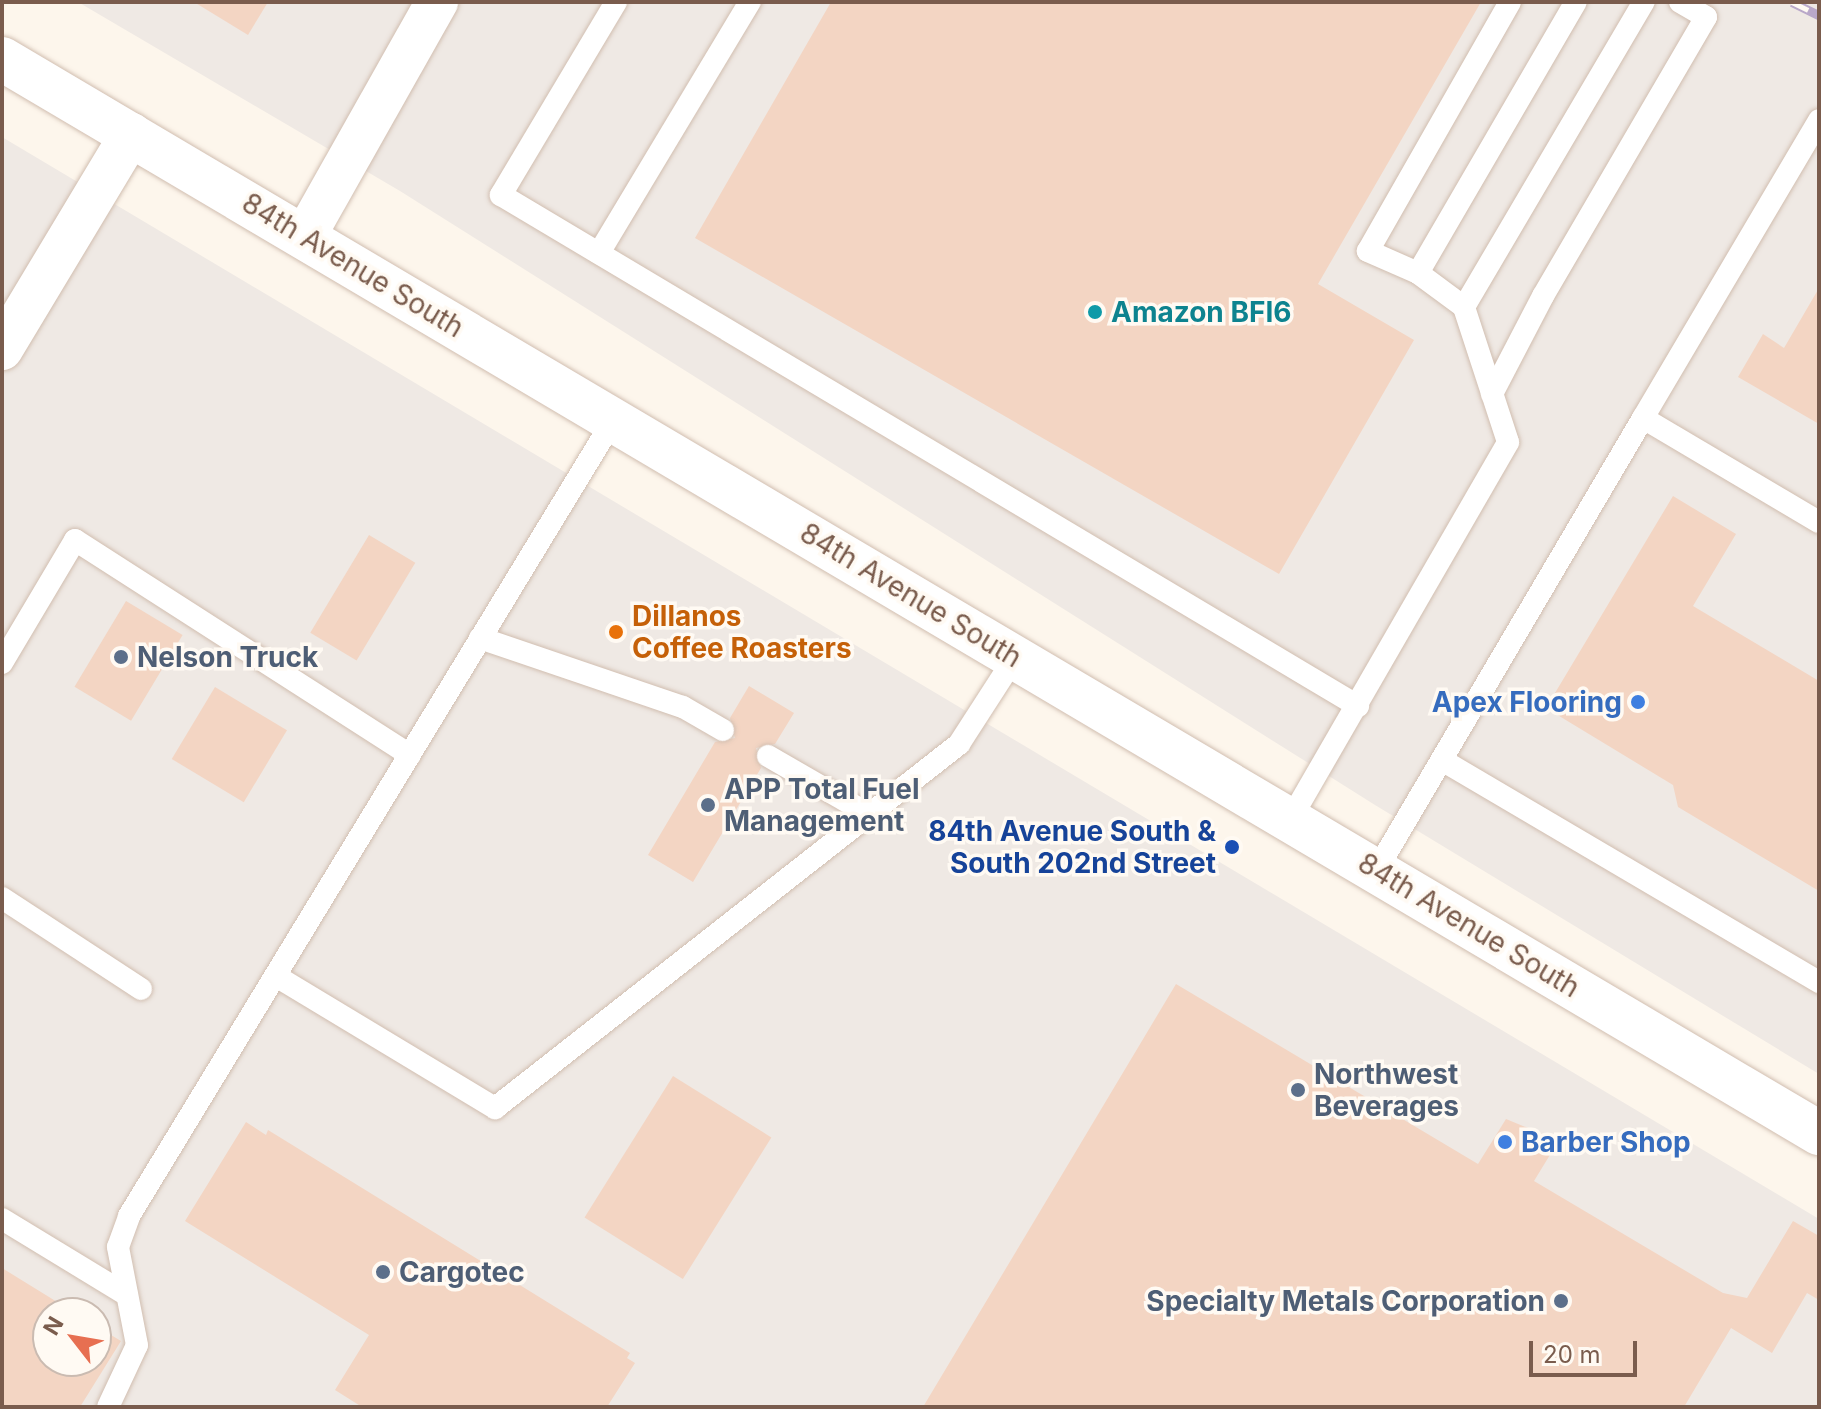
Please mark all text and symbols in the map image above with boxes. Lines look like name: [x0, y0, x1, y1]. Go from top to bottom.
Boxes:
street label: 84th Avenue South: [236, 186, 470, 344]
place label: Amazon BFI6: [1111, 295, 1291, 329]
marker: Amazon BFI6: [1086, 303, 1104, 321]
street label: 84th Avenue South: [794, 516, 1028, 674]
place label: Dillanos Coffee Roasters: [632, 599, 852, 665]
marker: Dillanos Coffee Roasters: [607, 623, 625, 641]
place label: Nelson Truck: [137, 640, 318, 674]
marker: Nelson Truck: [112, 648, 130, 666]
place label: Apex Flooring: [1432, 685, 1622, 719]
marker: Apex Flooring: [1629, 693, 1647, 711]
place label: APP Total Fuel Management: [724, 772, 920, 838]
marker: APP Total Fuel Management: [699, 796, 717, 814]
place label: 84th Avenue South & South 202nd Street: [928, 814, 1216, 880]
marker: 84th Avenue South & South 202nd Street: [1223, 838, 1241, 856]
street label: 84th Avenue South: [1352, 846, 1586, 1004]
place label: Northwest Beverages: [1314, 1057, 1459, 1123]
marker: Northwest Beverages: [1289, 1081, 1307, 1099]
place label: Barber Shop: [1521, 1125, 1691, 1159]
marker: Barber Shop: [1496, 1133, 1514, 1151]
place label: Cargotec: [399, 1255, 525, 1289]
marker: Cargotec: [374, 1263, 392, 1281]
place label: Specialty Metals Corporation: [1146, 1284, 1545, 1318]
marker: Specialty Metals Corporation: [1552, 1292, 1570, 1310]
north arrow: [32, 1297, 112, 1377]
text: N: [38, 1312, 69, 1340]
scale bar: [1533, 1325, 1641, 1375]
text: 20 m: [1543, 1340, 1601, 1369]

